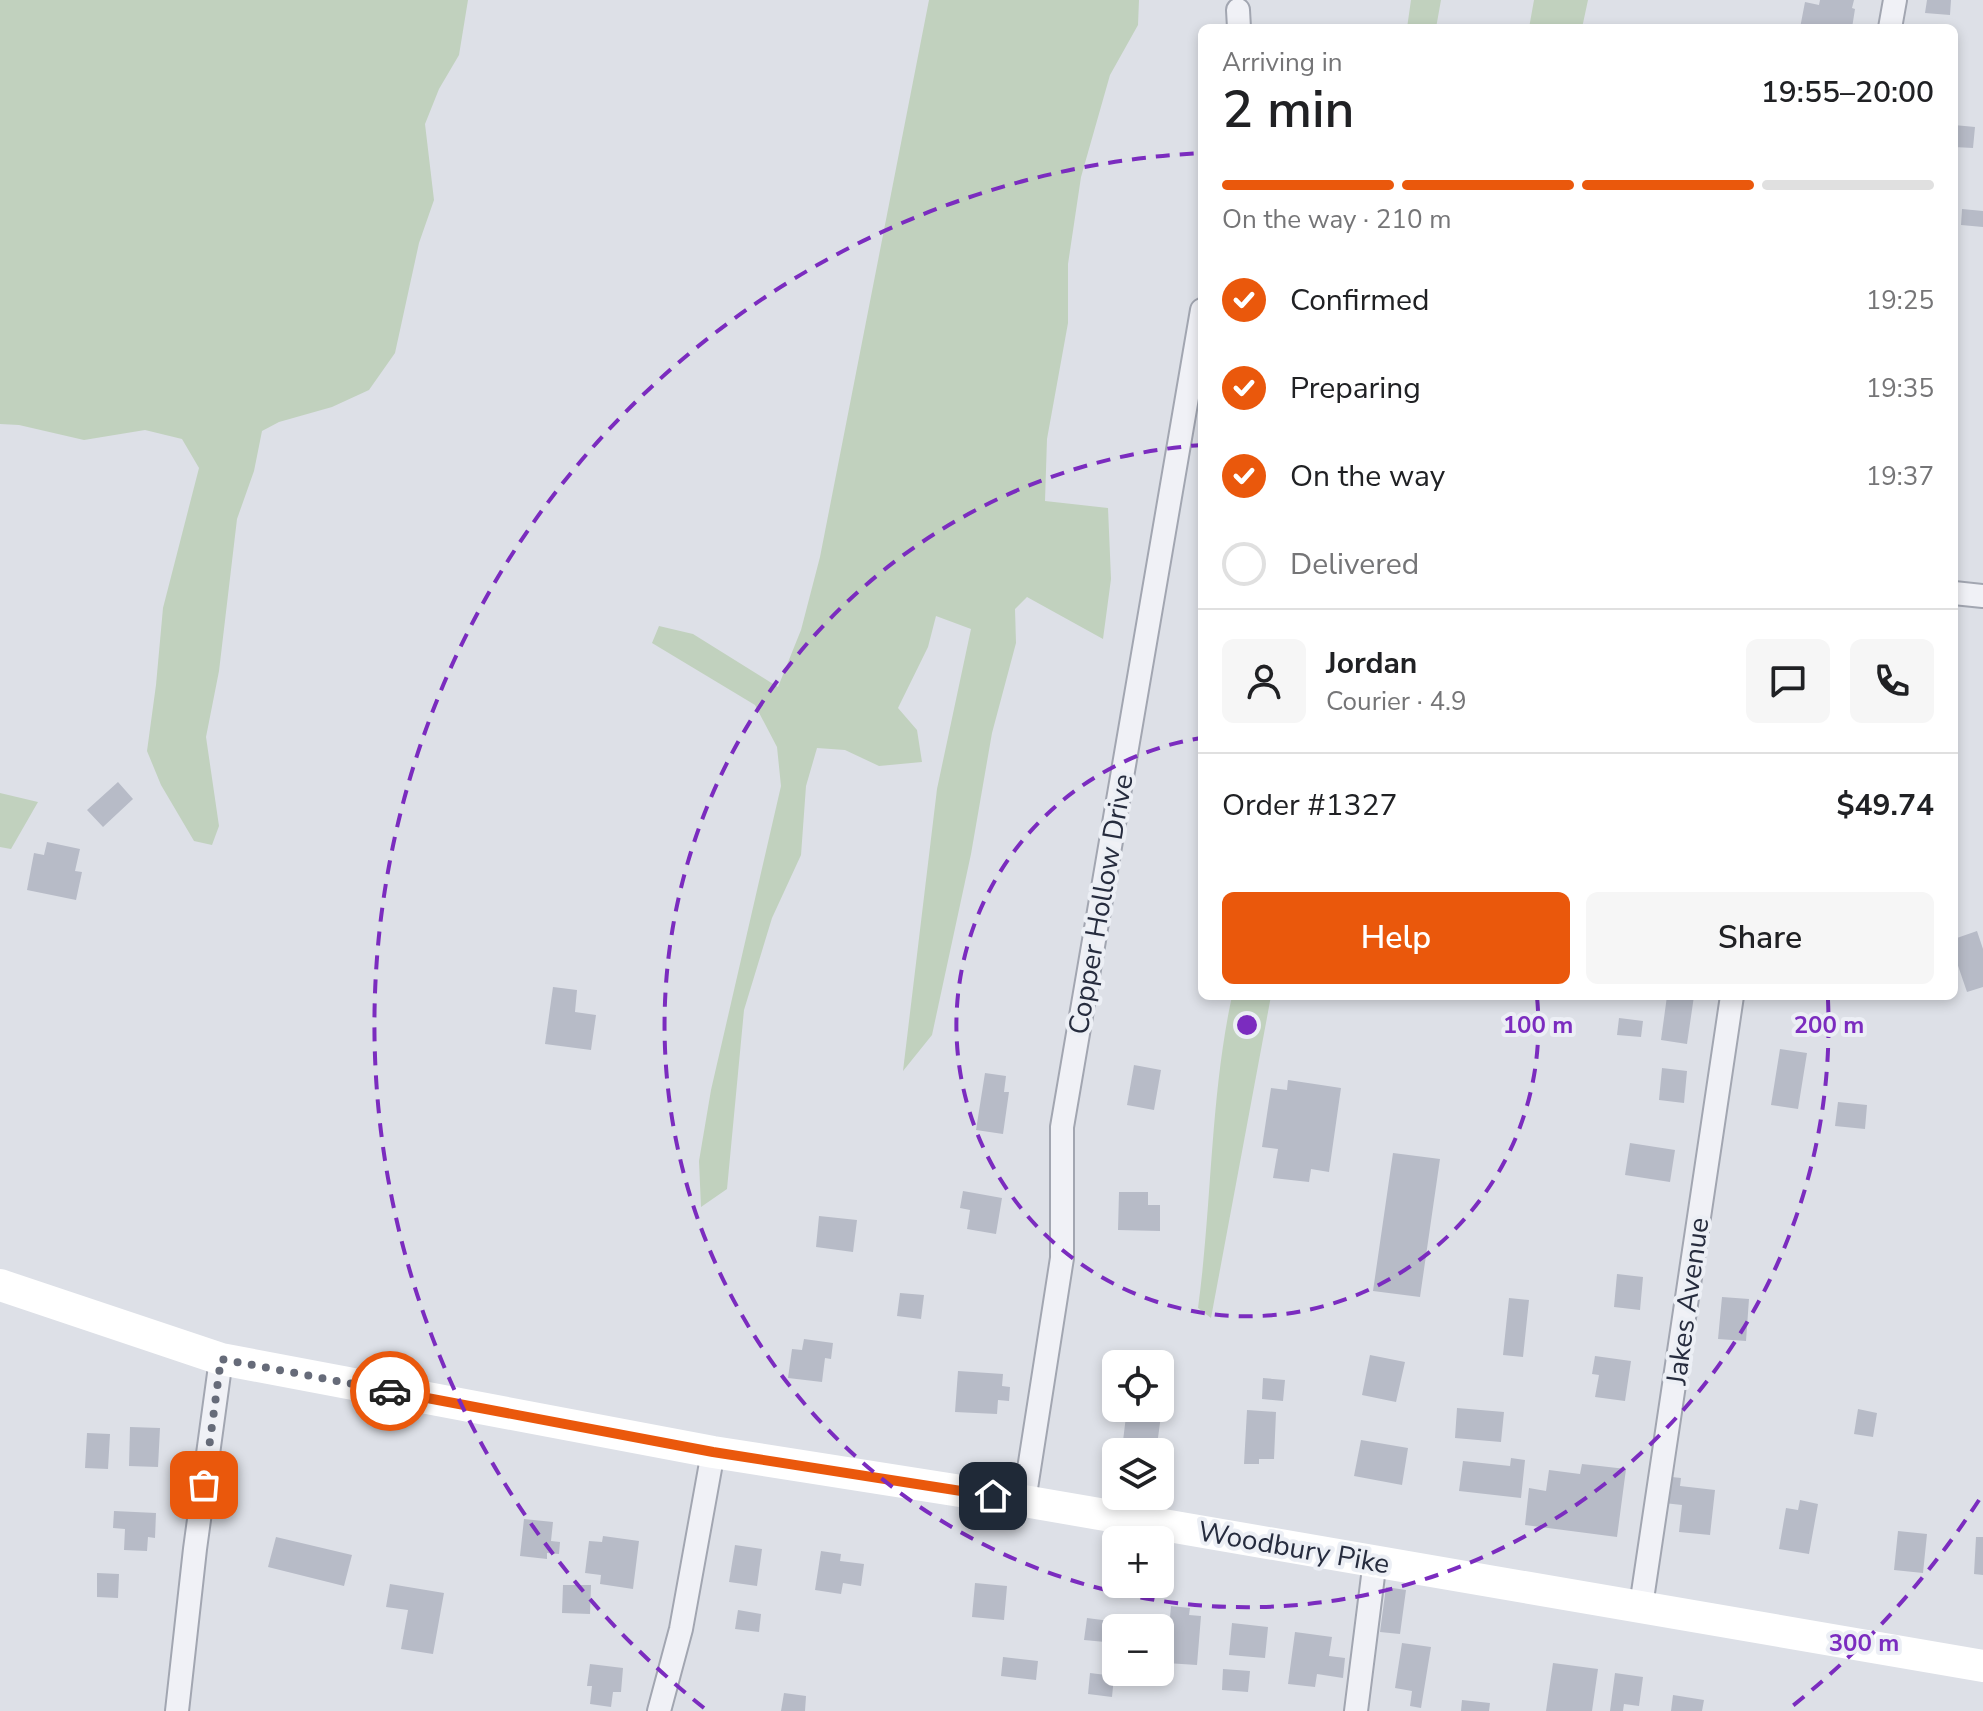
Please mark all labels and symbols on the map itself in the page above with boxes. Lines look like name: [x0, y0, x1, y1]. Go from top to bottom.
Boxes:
street label: Copper Hollow Drive: [1059, 771, 1143, 1037]
text: 100 m: [1503, 1009, 1573, 1041]
text: 200 m: [1794, 1009, 1864, 1041]
centre of rings: [1233, 1011, 1261, 1039]
street label: Jakes Avenue: [1657, 1215, 1719, 1388]
courier: [350, 1351, 430, 1431]
pin: [170, 1451, 238, 1519]
pin: [959, 1462, 1027, 1530]
street label: Woodbury Pike: [1195, 1512, 1393, 1584]
text: 300 m: [1829, 1627, 1899, 1659]

